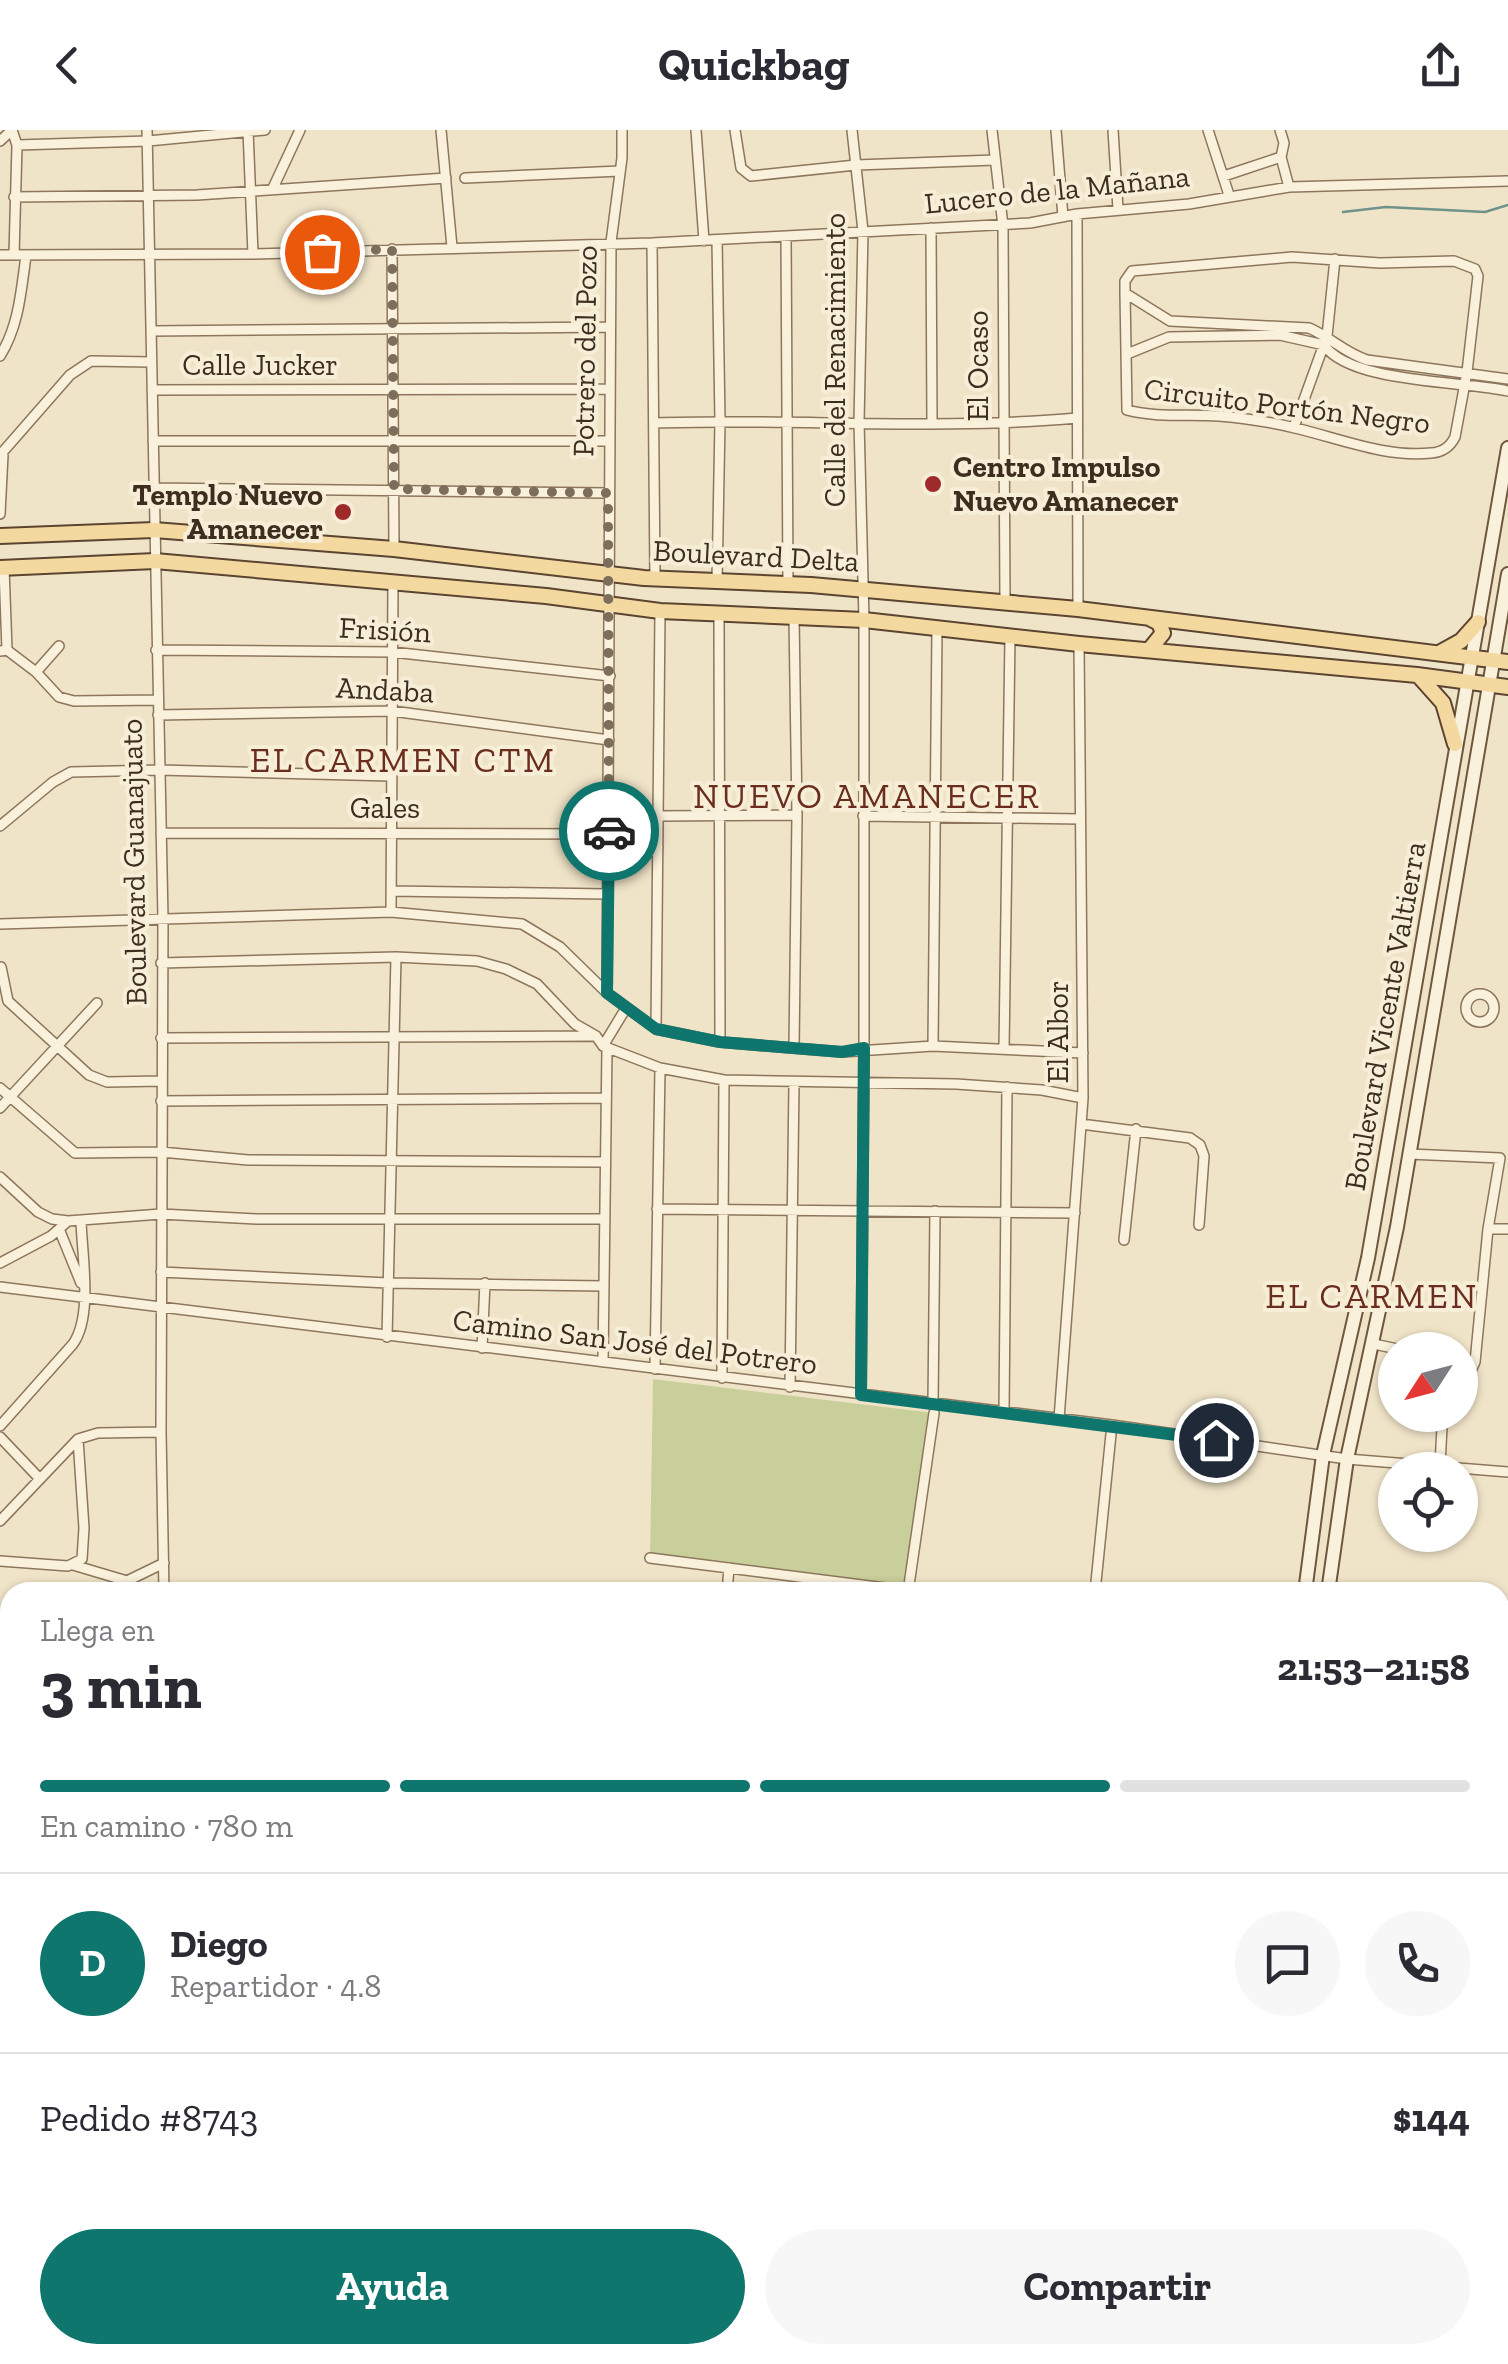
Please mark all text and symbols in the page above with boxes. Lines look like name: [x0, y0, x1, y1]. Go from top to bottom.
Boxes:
icon: back: [40, 38, 95, 93]
text: Quickbag: [658, 38, 850, 92]
icon: share: [1413, 38, 1468, 93]
street label: Lucero de la Mañana: [923, 158, 1191, 222]
pin: [280, 210, 365, 295]
street label: Calle del Renacimiento: [817, 213, 853, 507]
icon: bag: [295, 225, 350, 280]
street label: Potrero del Pozo: [565, 245, 605, 457]
street label: El Ocaso: [960, 310, 996, 422]
street label: Calle Jucker: [182, 347, 338, 383]
street label: Circuito Portón Negro: [1142, 371, 1432, 441]
place label: Centro Impulso Nuevo Amanecer: [953, 449, 1179, 519]
marker: Centro Impulso Nuevo Amanecer: [922, 473, 944, 495]
place label: Templo Nuevo Amanecer: [132, 477, 323, 547]
marker: Templo Nuevo Amanecer: [332, 501, 354, 523]
street label: Boulevard Delta: [652, 533, 860, 579]
street label: Frisión: [338, 610, 432, 650]
street label: Andaba: [335, 669, 435, 711]
street label: Boulevard Guanajuato: [114, 718, 154, 1006]
district label: EL CARMEN CTM: [250, 739, 556, 781]
district label: NUEVO AMANECER: [693, 775, 1041, 817]
courier: [559, 781, 659, 881]
street label: Gales: [350, 790, 420, 826]
icon: car: [582, 804, 637, 859]
street label: Boulevard Vicente Valtierra: [1337, 839, 1433, 1193]
street label: El Albor: [1040, 981, 1076, 1083]
district label: EL CARMEN: [1265, 1275, 1479, 1317]
street label: Camino San José del Potrero: [451, 1302, 819, 1382]
north arrow: [1378, 1332, 1478, 1432]
map controls: [1378, 1332, 1478, 1552]
pin: [1174, 1398, 1259, 1483]
icon: home: [1189, 1413, 1244, 1468]
button: locate: [1378, 1452, 1478, 1552]
text: Llega en: [40, 1611, 155, 1649]
text: 21:53–21:58: [1277, 1644, 1470, 1690]
text: 3 min: [40, 1647, 202, 1725]
text: En camino · 780 m: [40, 1807, 293, 1845]
button: chat: [1235, 1911, 1340, 2016]
button: phone: [1365, 1911, 1470, 2016]
text: Diego: [170, 1921, 268, 1967]
text: D: [79, 1940, 106, 1986]
text: Repartidor · 4.8: [170, 1967, 381, 2005]
text: Pedido #8743: [40, 2095, 258, 2141]
text: $144: [1393, 2095, 1470, 2141]
button: Ayuda: [40, 2229, 745, 2344]
button: Compartir: [765, 2229, 1470, 2344]

